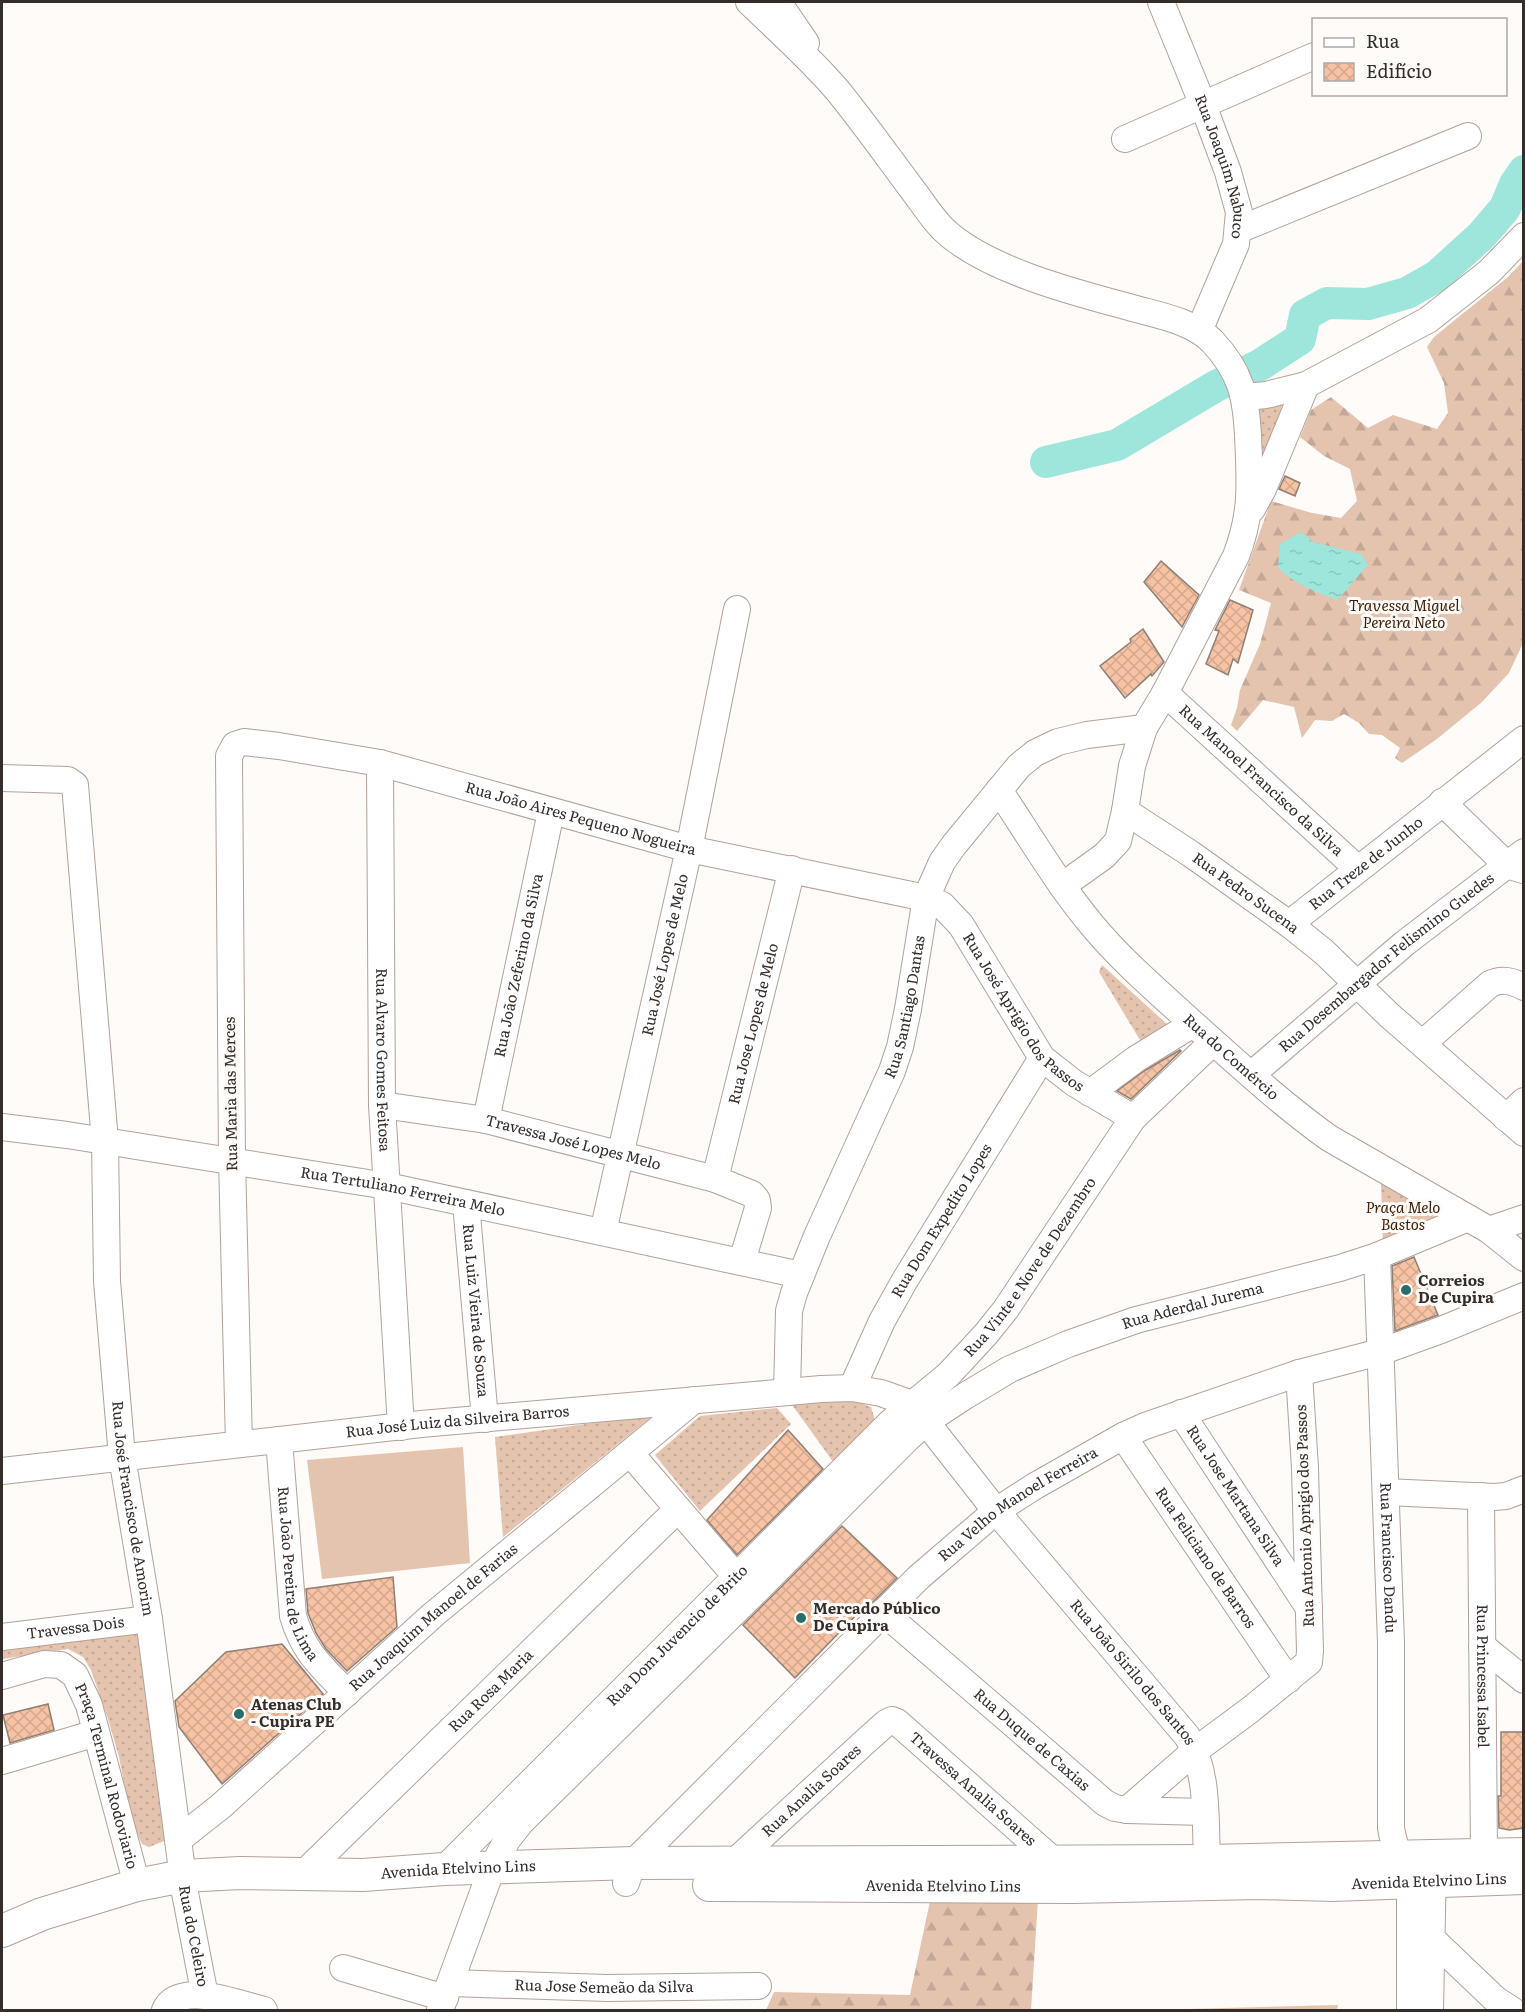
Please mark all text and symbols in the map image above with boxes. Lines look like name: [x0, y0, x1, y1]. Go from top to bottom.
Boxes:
legend: [1312, 18, 1507, 96]
text: Rua: [1366, 27, 1400, 54]
text: Edifício: [1366, 57, 1432, 84]
street label: Rua Joaquim Nabuco: [1190, 90, 1252, 240]
park label: Travessa Miguel Pereira Neto: [1349, 593, 1460, 633]
street label: Rua Manoel Francisco da Silva: [1175, 698, 1350, 861]
street label: Rua João Aires Pequeno Nogueira: [463, 774, 699, 860]
street label: Rua Treze de Junho: [1303, 810, 1427, 915]
street label: Rua Pedro Sucena: [1188, 846, 1306, 939]
street label: Rua Desembargador Felismino Guedes: [1273, 866, 1498, 1057]
street label: Rua João Zeferino da Silva: [487, 870, 548, 1059]
street label: Rua José Lopes de Melo: [634, 871, 693, 1038]
street label: Rua José Aprigio dos Passos: [958, 927, 1089, 1097]
street label: Rua Santiago Dantas: [877, 933, 930, 1082]
street label: Rua Jose Lopes de Melo: [721, 940, 783, 1106]
street label: Rua Alvaro Gomes Feitosa: [371, 968, 398, 1153]
street label: Rua do Comércio: [1179, 1007, 1285, 1105]
street label: Rua Maria das Merces: [217, 1016, 242, 1172]
street label: Travessa José Lopes Melo: [483, 1107, 664, 1175]
street label: Rua Dom Expedito Lopes: [884, 1138, 997, 1301]
street label: Rua Tertuliano Ferreira Melo: [299, 1159, 508, 1221]
street label: Rua Vinte e Nove de Dezembro: [957, 1172, 1101, 1361]
park label: Praça Melo Bastos: [1366, 1195, 1440, 1235]
street label: Rua Luiz Vieira de Souza: [458, 1223, 496, 1399]
place label: Correios De Cupira: [1418, 1268, 1494, 1308]
street label: Rua Aderdal Jurema: [1118, 1275, 1266, 1334]
marker: Correios De Cupira: [1399, 1283, 1413, 1297]
street label: Rua José Luiz da Silveira Barros: [344, 1398, 570, 1442]
street label: Rua José Francisco de Amorim: [107, 1400, 161, 1618]
street label: Rua Antonio Aprigio dos Passos: [1288, 1404, 1319, 1628]
street label: Rua Jose Martana Silva: [1182, 1420, 1292, 1571]
street label: Rua Velho Manoel Ferreira: [932, 1439, 1102, 1566]
street label: Rua Feliciano de Barros: [1150, 1482, 1263, 1632]
street label: Rua Francisco Dandu: [1375, 1482, 1404, 1634]
street label: Rua João Pereira de Lima: [273, 1485, 326, 1666]
street label: Rua Joaquim Manoel de Farias: [343, 1537, 522, 1696]
street label: Rua Dom Juvencio de Brito: [600, 1558, 752, 1711]
street label: Rua João Sirilo dos Santos: [1065, 1593, 1203, 1749]
place label: Mercado Público De Cupira: [813, 1596, 941, 1636]
street label: Rua Princessa Isabel: [1472, 1604, 1496, 1748]
street label: Travessa Dois: [25, 1609, 126, 1644]
marker: Mercado Público De Cupira: [794, 1611, 808, 1625]
street label: Rua Rosa Maria: [442, 1642, 538, 1737]
street label: Praça Terminal Rodoviario: [70, 1678, 145, 1871]
street label: Rua Duque de Caxias: [969, 1682, 1096, 1796]
place label: Atenas Club - Cupira PE: [251, 1692, 342, 1732]
marker: Atenas Club - Cupira PE: [232, 1707, 246, 1721]
street label: Travessa Analia Soares: [905, 1725, 1042, 1851]
street label: Rua Analia Soares: [756, 1738, 866, 1842]
street label: Avenida Etelvino Lins: [380, 1853, 536, 1884]
street label: Avenida Etelvino Lins: [1351, 1866, 1507, 1894]
street label: Avenida Etelvino Lins: [865, 1873, 1021, 1897]
street label: Rua do Celeiro: [174, 1884, 216, 1989]
street label: Rua Jose Semeão da Silva: [514, 1972, 694, 1998]

